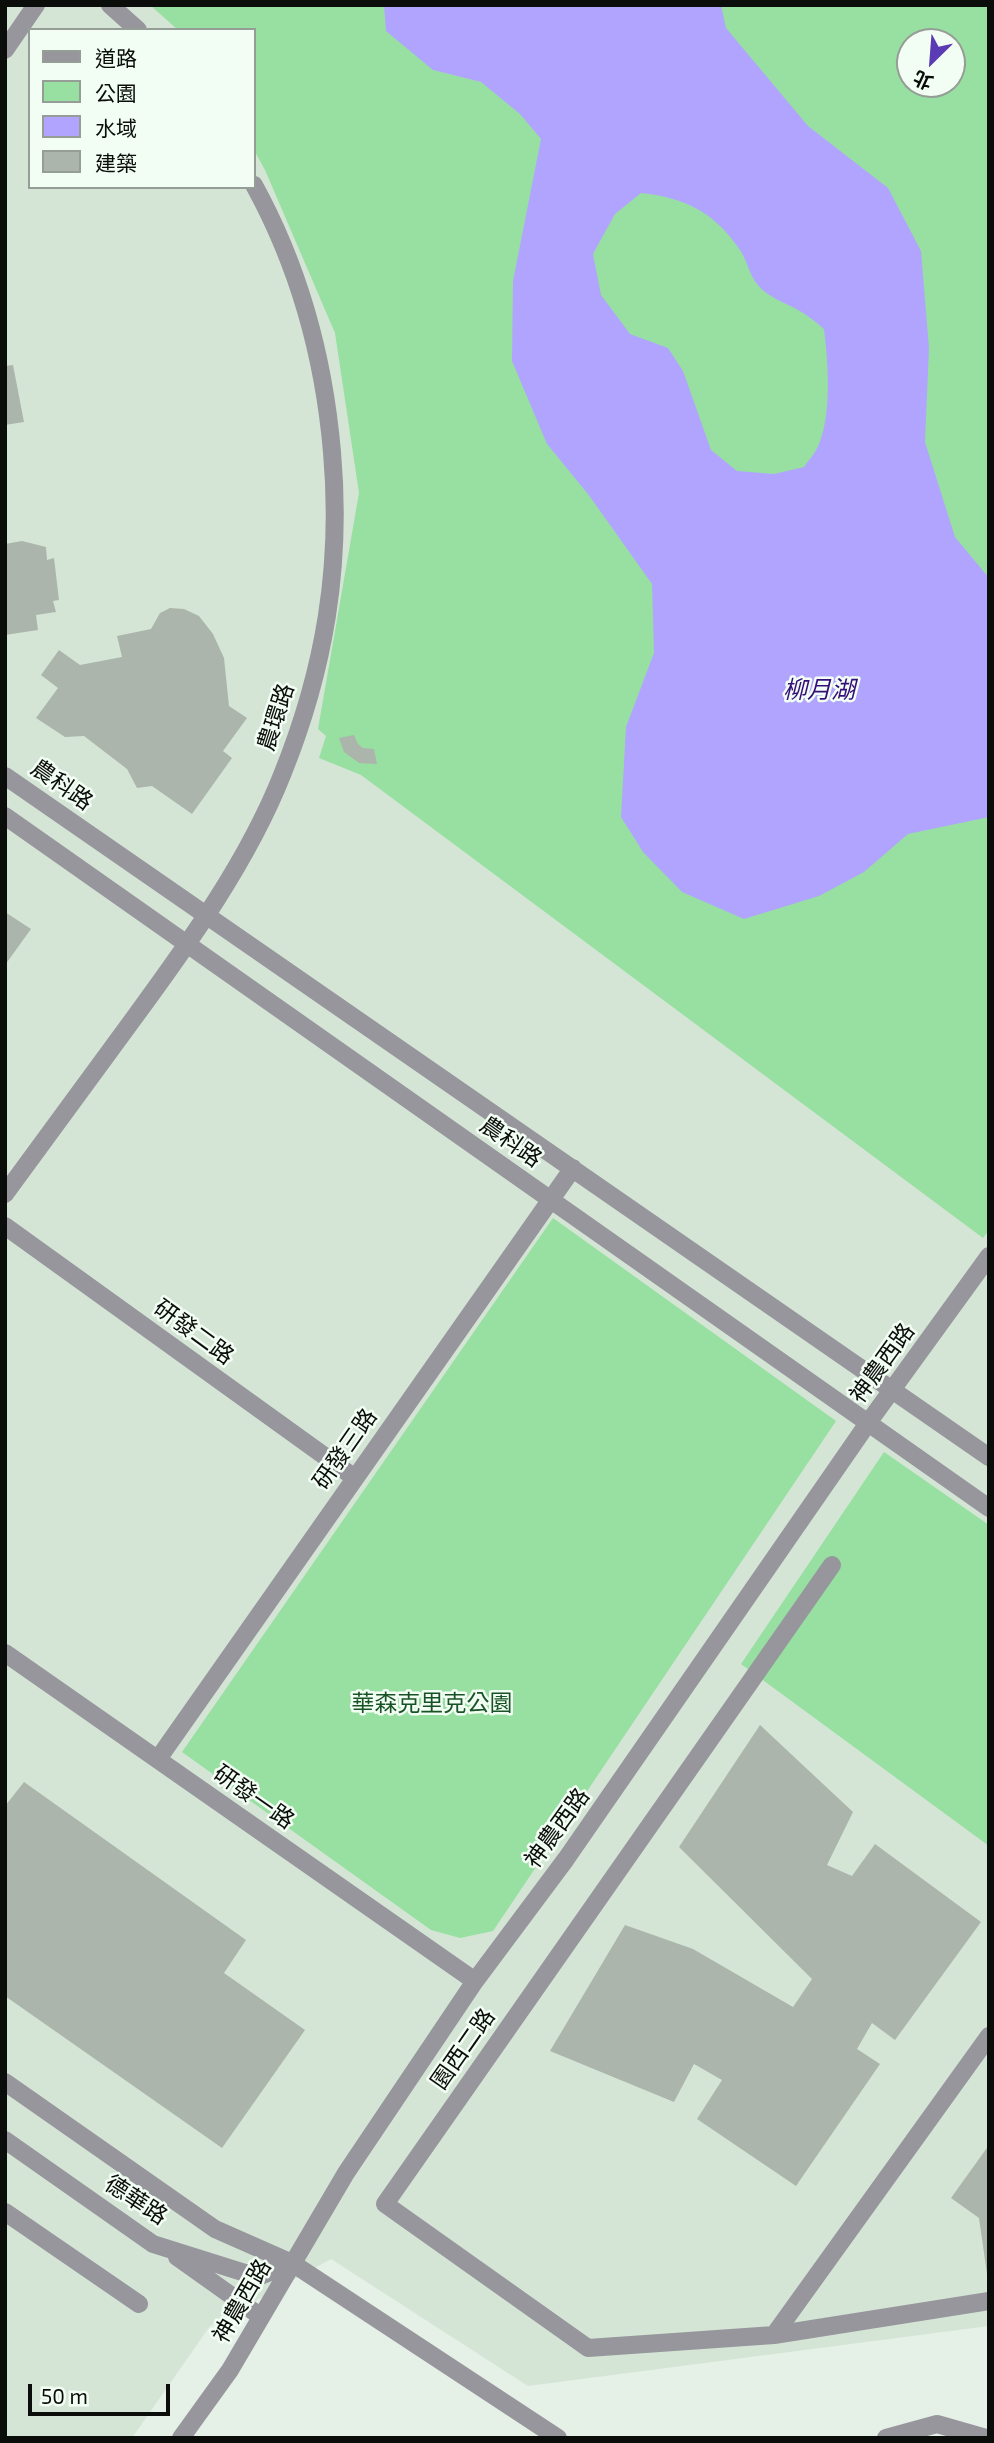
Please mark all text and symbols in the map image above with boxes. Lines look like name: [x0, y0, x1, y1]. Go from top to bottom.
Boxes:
legend: [28, 28, 256, 189]
north arrow: [896, 28, 966, 98]
text: 道路: [95, 45, 137, 70]
text: 北: [909, 66, 936, 95]
text: 公園: [95, 80, 137, 105]
text: 水域: [95, 115, 137, 140]
text: 建築: [95, 150, 137, 175]
water label: 柳月湖: [783, 676, 855, 704]
street label: 農環路: [252, 680, 300, 754]
street label: 農科路: [26, 754, 98, 816]
street label: 農科路: [475, 1111, 547, 1173]
street label: 研發二路: [149, 1294, 239, 1370]
street label: 神農西路: [844, 1318, 920, 1408]
street label: 研發三路: [307, 1403, 383, 1495]
park label: 華森克里克公園: [352, 1689, 512, 1717]
street label: 研發一路: [208, 1759, 300, 1835]
street label: 神農西路: [519, 1783, 595, 1873]
street label: 園西二路: [425, 2003, 501, 2095]
street label: 德華路: [100, 2170, 172, 2230]
street label: 神農西路: [207, 2254, 277, 2348]
scale bar: [32, 2370, 173, 2414]
text: 50 m: [41, 2383, 88, 2408]

